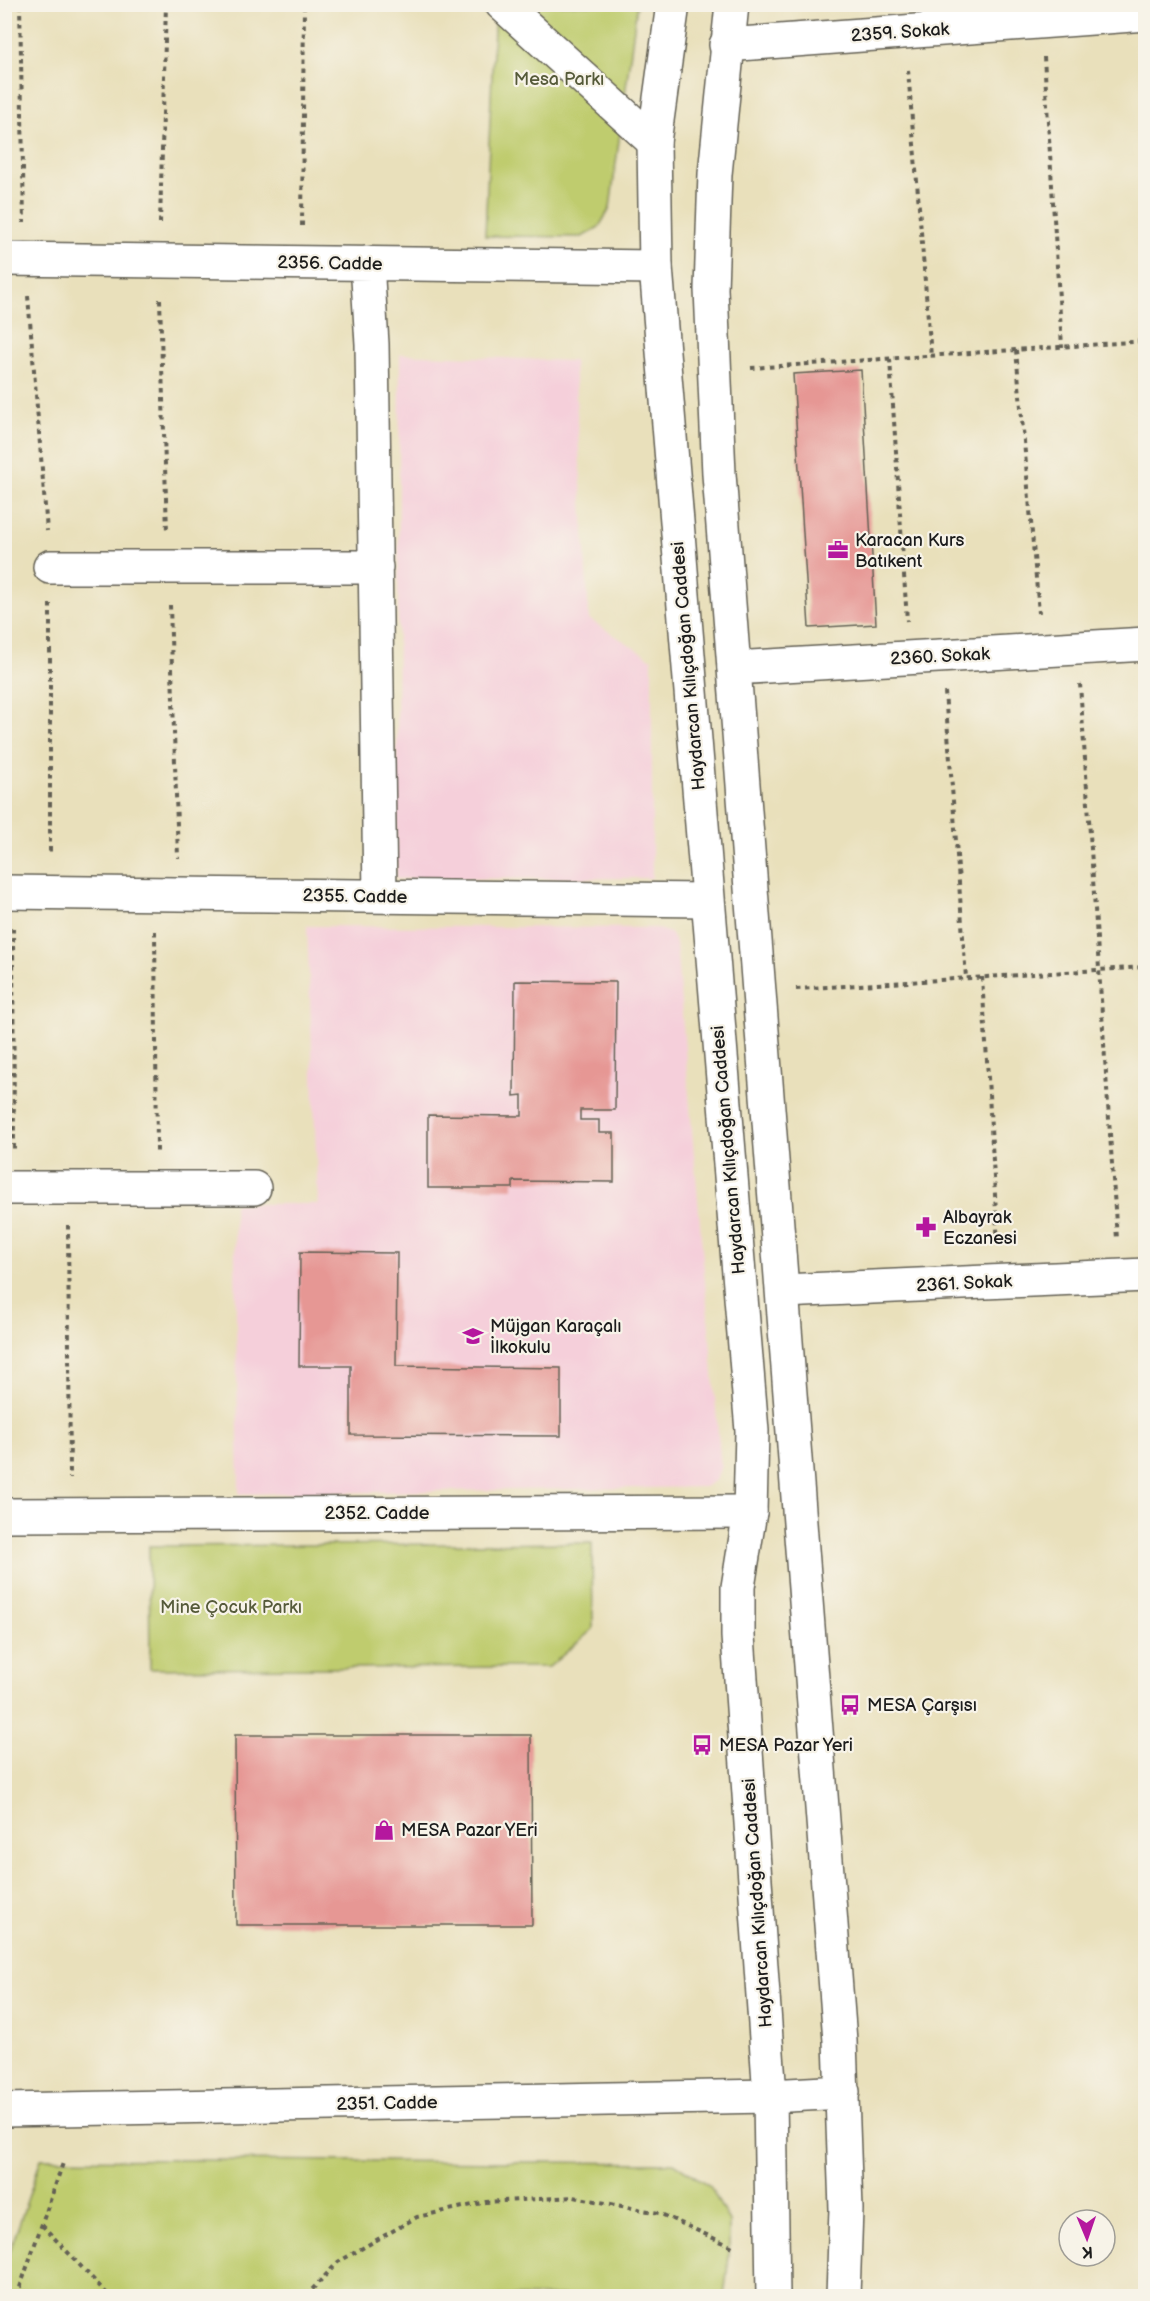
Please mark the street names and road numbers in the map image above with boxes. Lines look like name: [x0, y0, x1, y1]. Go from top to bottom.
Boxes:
street label: 2359. Sokak: [850, 19, 950, 46]
street label: 2356. Cadde: [277, 252, 383, 275]
street label: Haydarcan Kılıçdoğan Caddesi: [667, 541, 710, 791]
street label: 2360. Sokak: [890, 643, 990, 670]
street label: 2355. Cadde: [303, 885, 408, 908]
street label: Haydarcan Kılıçdoğan Caddesi: [707, 1025, 750, 1275]
street label: 2361. Sokak: [916, 1270, 1013, 1296]
street label: 2352. Cadde: [325, 1503, 430, 1524]
street label: Haydarcan Kılıçdoğan Caddesi: [738, 1778, 777, 2028]
street label: 2351. Cadde: [336, 2092, 438, 2115]

